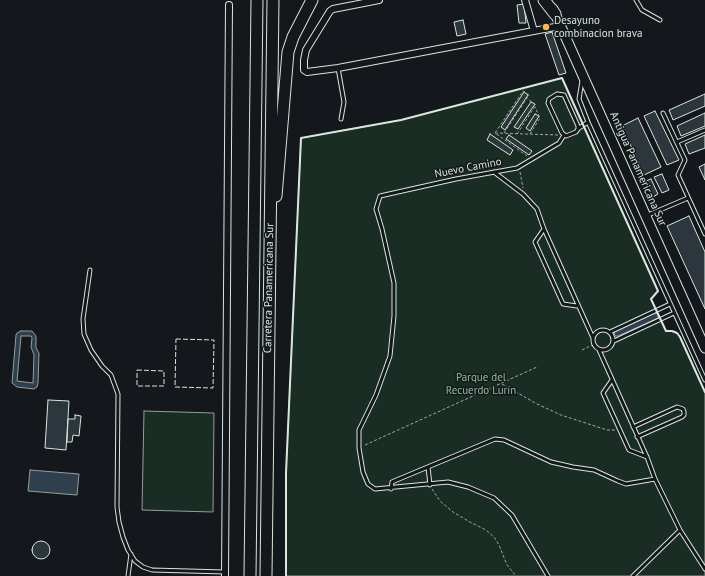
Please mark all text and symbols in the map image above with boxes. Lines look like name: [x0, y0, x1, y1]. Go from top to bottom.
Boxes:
place label: Desayuno combinacion brava: [554, 14, 643, 40]
marker: Desayuno combinacion brava: [541, 22, 551, 32]
street label: Antigua Panamericana Sur: [607, 110, 669, 228]
street label: Nuevo Camino: [433, 155, 503, 181]
street label: Carretera Panamericana Sur: [261, 223, 277, 353]
park label: Parque del Recuerdo Lurín: [446, 371, 516, 397]

